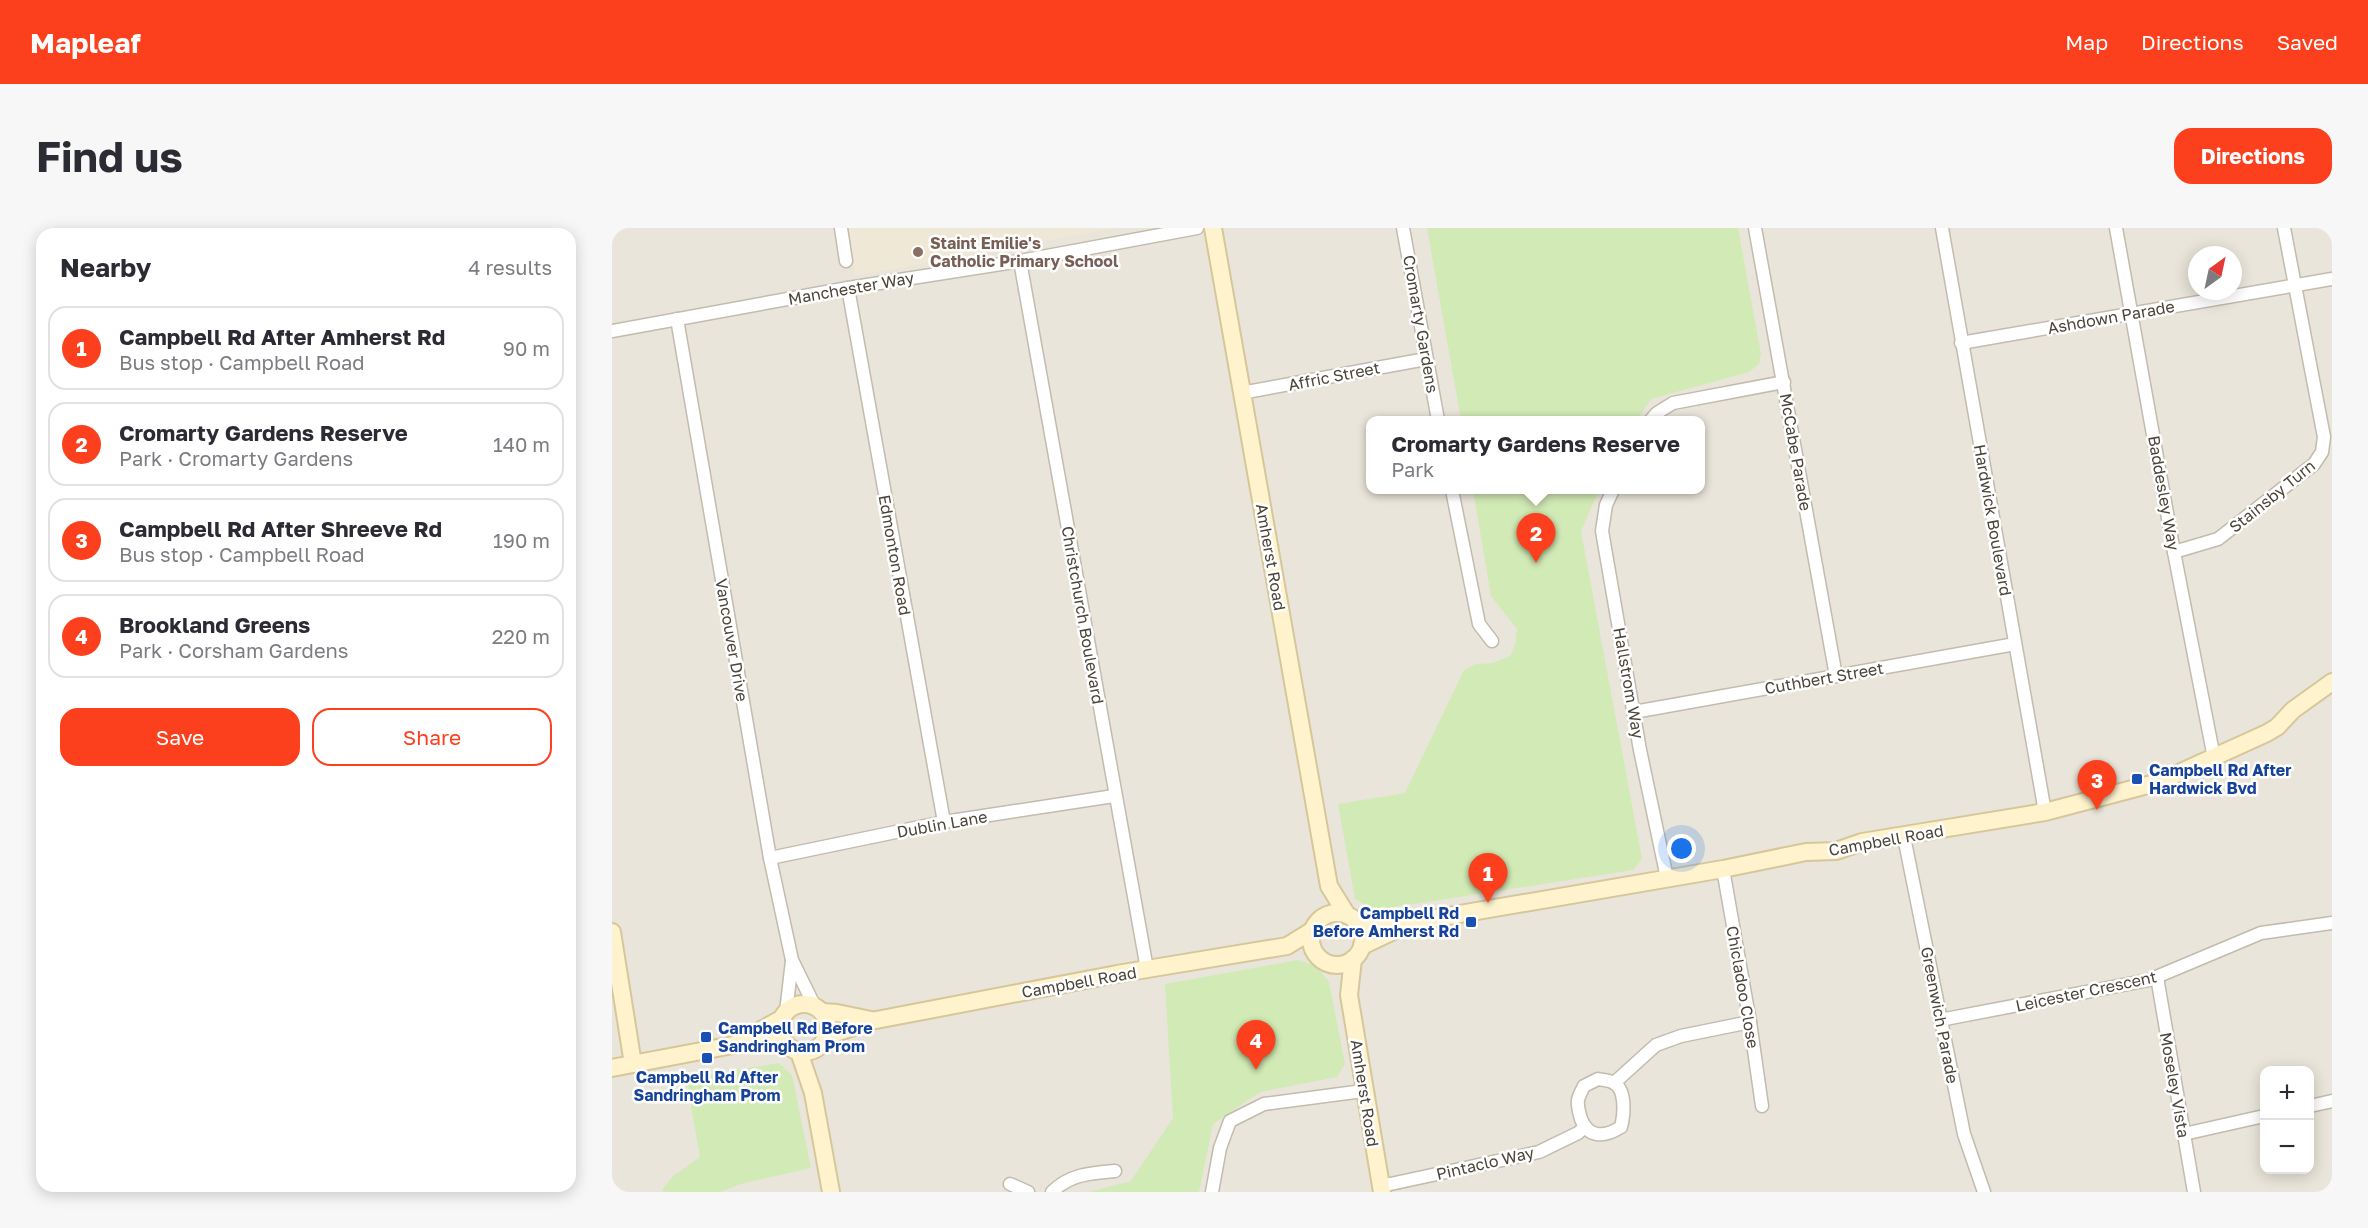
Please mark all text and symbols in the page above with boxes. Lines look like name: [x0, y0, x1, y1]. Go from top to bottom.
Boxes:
text: Mapleaf: [30, 26, 141, 59]
text: Map: [2065, 29, 2108, 55]
text: Directions: [2141, 29, 2244, 55]
text: Saved: [2277, 29, 2338, 55]
button: Directions: [2174, 128, 2332, 184]
text: Find us: [36, 131, 183, 181]
place label: Staint Emilie's Catholic Primary School: [930, 233, 1119, 271]
marker: Staint Emilie's Catholic Primary School: [911, 245, 925, 259]
north arrow: [2188, 246, 2242, 300]
text: Nearby: [60, 252, 151, 283]
street label: Cromarty Gardens: [1399, 253, 1443, 395]
text: 4 results: [468, 255, 552, 279]
street label: Manchester Way: [787, 267, 915, 309]
street label: Ashdown Parade: [2046, 296, 2176, 338]
text: Campbell Rd After Amherst Rd: [119, 323, 445, 350]
text: 1: [76, 336, 87, 360]
text: 90 m: [503, 336, 550, 360]
text: Bus stop · Campbell Road: [119, 350, 365, 374]
street label: Affric Street: [1287, 357, 1381, 395]
street label: McCabe Parade: [1776, 392, 1816, 512]
popup: [1366, 416, 1705, 494]
text: Cromarty Gardens Reserve: [119, 419, 408, 446]
text: Cromarty Gardens Reserve: [1391, 430, 1680, 457]
text: 2: [75, 432, 88, 456]
text: 140 m: [493, 432, 550, 456]
street label: Baddesley Way: [2144, 434, 2184, 552]
street label: Hardwick Boulevard: [1970, 443, 2016, 597]
text: Park · Cromarty Gardens: [119, 446, 353, 470]
street label: Stainsby Turn: [2225, 455, 2319, 537]
text: Park: [1391, 457, 1434, 481]
street label: Edmonton Road: [875, 493, 915, 617]
street label: Amherst Road: [1252, 502, 1290, 612]
pin: 2: [1516, 514, 1556, 563]
text: Campbell Rd After Shreeve Rd: [119, 515, 442, 542]
street label: Christchurch Boulevard: [1057, 524, 1109, 706]
text: 3: [75, 528, 88, 552]
text: 190 m: [493, 528, 550, 552]
text: Bus stop · Campbell Road: [119, 542, 365, 566]
street label: Vancouver Drive: [711, 577, 753, 703]
text: Brookland Greens: [119, 611, 310, 638]
text: 4: [75, 624, 88, 648]
text: 220 m: [492, 624, 550, 648]
street label: Hallstrom Way: [1609, 626, 1649, 740]
text: Park · Corsham Gardens: [119, 638, 348, 662]
street label: Cuthbert Street: [1763, 658, 1885, 698]
button: Save: [60, 708, 300, 766]
button: Share: [312, 708, 552, 766]
pin: 3: [2078, 760, 2116, 810]
place label: Campbell Rd After Hardwick Bvd: [2149, 760, 2292, 798]
marker: Campbell Rd After Hardwick Bvd: [2130, 772, 2144, 786]
street label: Dublin Lane: [895, 806, 989, 842]
street label: Campbell Road: [1827, 820, 1945, 860]
your location: [1667, 834, 1696, 863]
pin: 1: [1468, 854, 1508, 903]
place label: Campbell Rd Before Amherst Rd: [1313, 903, 1459, 941]
marker: Campbell Rd Before Amherst Rd: [1464, 915, 1478, 929]
street label: Chicladoo Close: [1722, 924, 1764, 1050]
street label: Greenwich Parade: [1917, 945, 1963, 1085]
street label: Campbell Road: [1020, 962, 1138, 1002]
street label: Leicester Crescent: [2014, 966, 2158, 1016]
place label: Campbell Rd Before Sandringham Prom: [718, 1018, 873, 1056]
pin: 4: [1236, 1020, 1276, 1070]
marker: Campbell Rd Before Sandringham Prom: [699, 1030, 713, 1044]
street label: Moseley Vista: [2156, 1031, 2194, 1139]
street label: Amherst Road: [1347, 1038, 1383, 1148]
marker: Campbell Rd After Sandringham Prom: [700, 1051, 714, 1065]
map controls: [2260, 1066, 2314, 1174]
button: +: [2260, 1066, 2314, 1120]
place label: Campbell Rd After Sandringham Prom: [634, 1067, 780, 1105]
button: −: [2260, 1120, 2314, 1174]
street label: Pintaclo Way: [1434, 1142, 1536, 1184]

